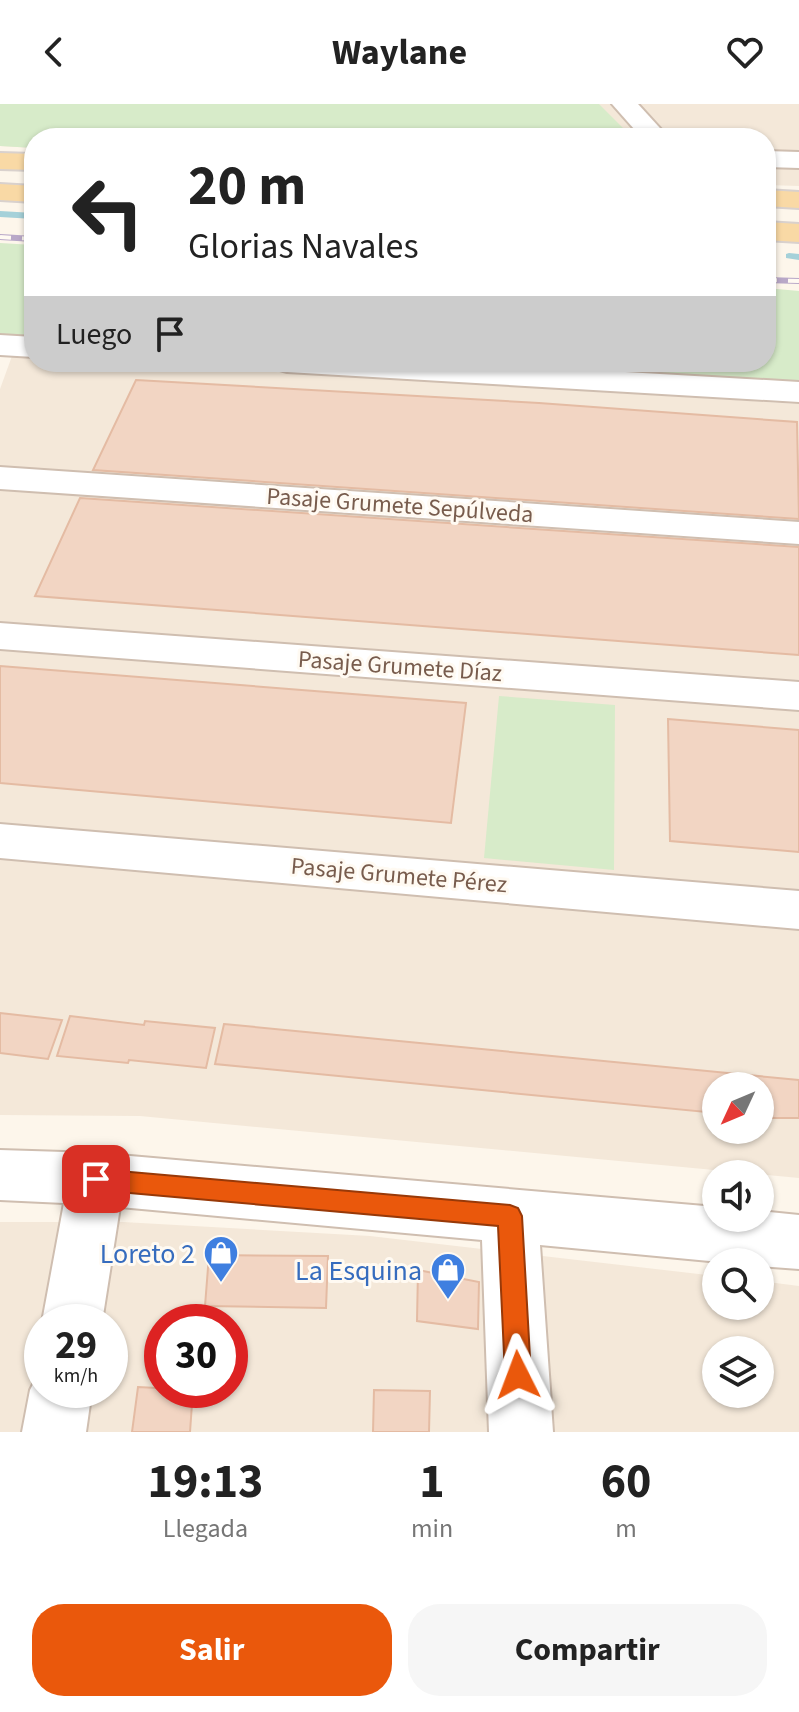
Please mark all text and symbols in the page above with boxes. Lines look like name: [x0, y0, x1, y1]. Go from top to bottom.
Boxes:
text: Waylane: [332, 27, 467, 78]
icon: back: [32, 30, 76, 74]
icon: heart: [723, 30, 767, 74]
text: 20 m: [188, 147, 306, 226]
icon: left: [56, 160, 160, 264]
text: Glorias Navales: [188, 221, 418, 272]
icon: arrive: [148, 312, 192, 356]
text: Luego: [56, 313, 132, 356]
street label: Pasaje Grumete Sepúlveda: [265, 479, 535, 532]
street label: Pasaje Grumete Díaz: [297, 642, 503, 691]
street label: Pasaje Grumete Pérez: [289, 849, 508, 902]
north arrow: [702, 1072, 774, 1144]
map controls: [702, 1072, 774, 1408]
pin: [62, 1145, 130, 1213]
icon: arrive: [74, 1157, 118, 1201]
button: sound: [702, 1160, 774, 1232]
place label: Loreto 2: [100, 1234, 195, 1274]
shop icon: Loreto 2: [202, 1234, 240, 1284]
button: search: [702, 1248, 774, 1320]
place label: La Esquina: [295, 1251, 422, 1291]
shop icon: La Esquina: [429, 1251, 467, 1301]
speed limit sign: 30: [144, 1304, 248, 1408]
text: 29: [55, 1317, 97, 1374]
position arrow: [476, 1333, 560, 1417]
button: layers: [702, 1336, 774, 1408]
text: km/h: [54, 1362, 98, 1390]
text: 19:13: [148, 1448, 263, 1516]
text: 1: [419, 1448, 445, 1516]
text: 60: [601, 1448, 651, 1516]
text: Llegada: [163, 1510, 248, 1547]
text: min: [411, 1510, 453, 1547]
text: m: [615, 1510, 637, 1547]
button: Salir: [32, 1604, 392, 1696]
button: Compartir: [408, 1604, 767, 1696]

